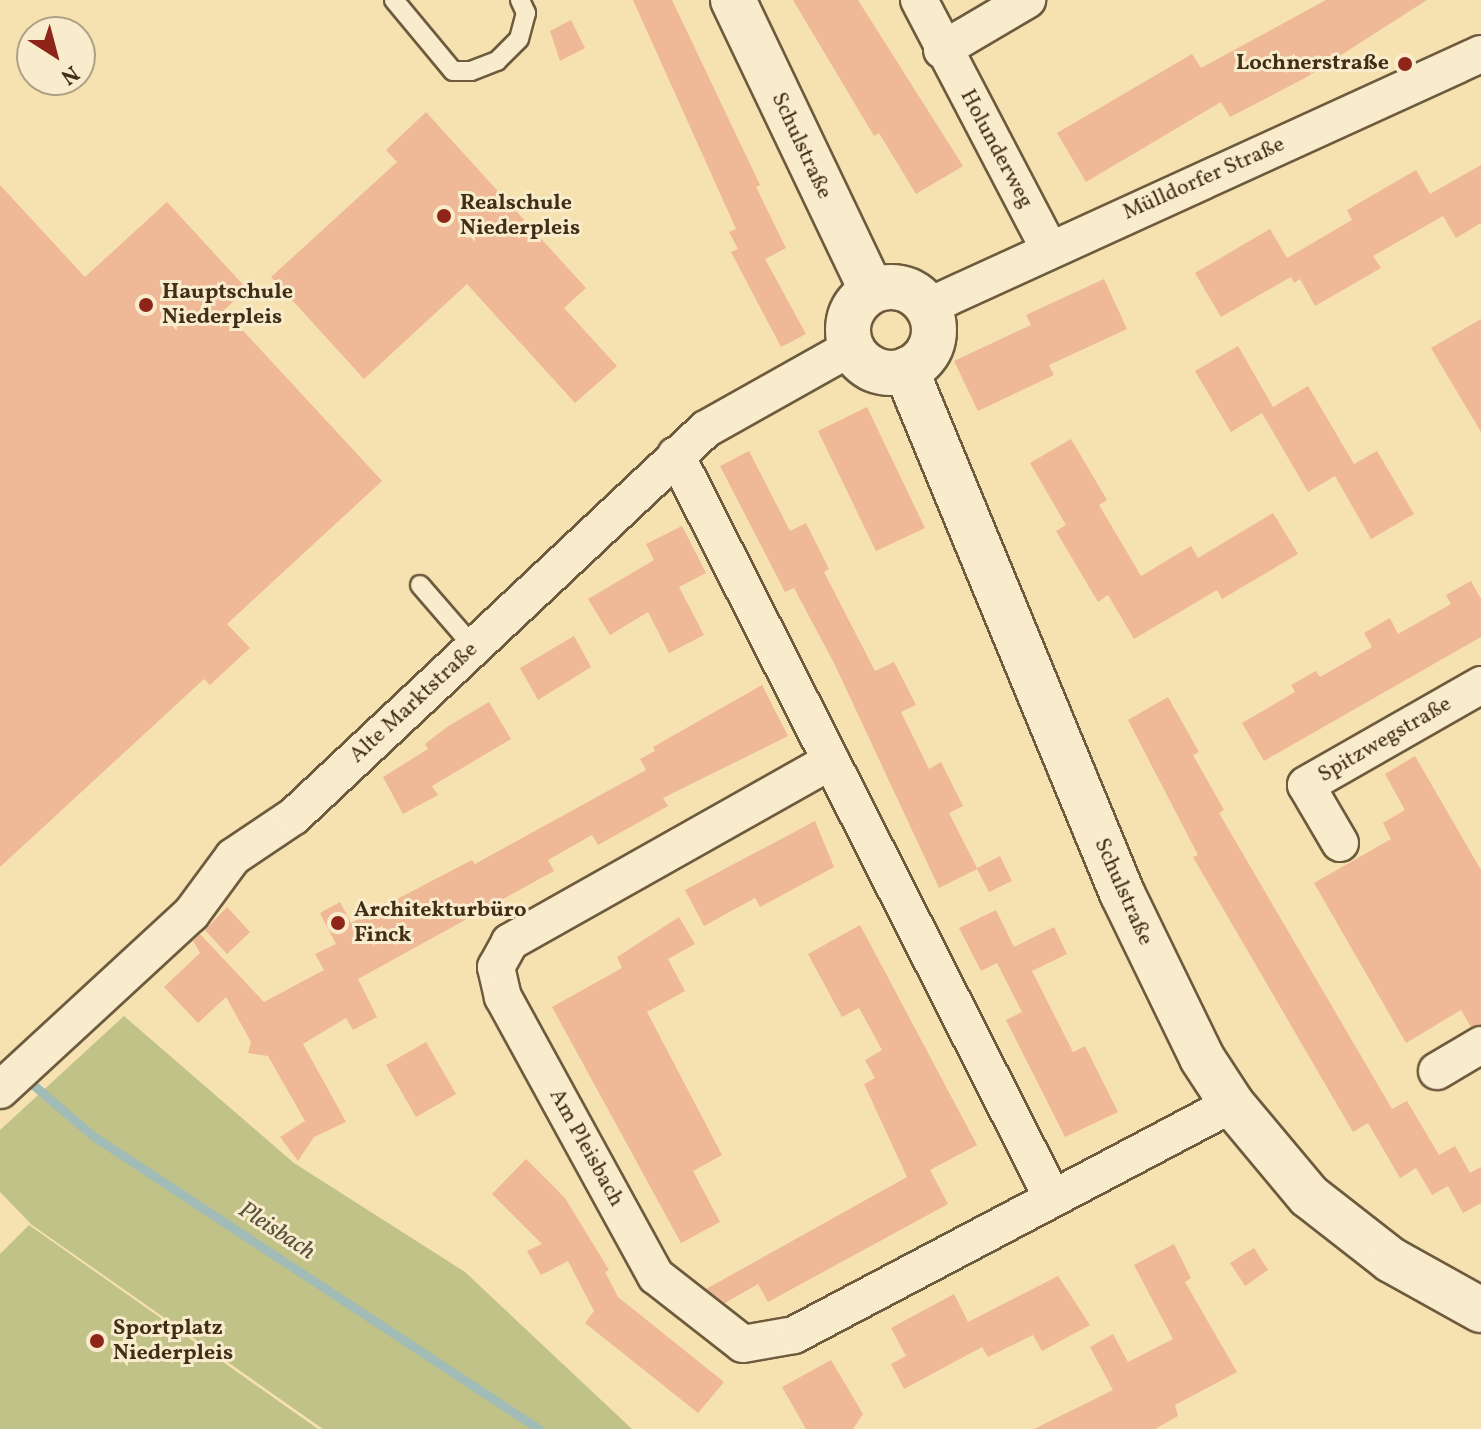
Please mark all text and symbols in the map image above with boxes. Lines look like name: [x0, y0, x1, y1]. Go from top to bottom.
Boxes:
north arrow: [16, 16, 96, 96]
place label: Lochnerstraße: [1236, 51, 1389, 77]
marker: Lochnerstraße: [1396, 55, 1414, 73]
text: N: [54, 57, 85, 91]
street label: Holunderweg: [954, 85, 1038, 213]
street label: Schulstraße: [765, 89, 837, 203]
street label: Mülldorfer Straße: [1119, 132, 1289, 226]
place label: Realschule Niederpleis: [460, 190, 580, 242]
marker: Realschule Niederpleis: [435, 207, 453, 225]
place label: Hauptschule Niederpleis: [162, 279, 293, 330]
marker: Hauptschule Niederpleis: [137, 296, 155, 314]
street label: Alte Marktstraße: [344, 637, 484, 769]
street label: Spitzwegstraße: [1314, 691, 1456, 789]
street label: Schulstraße: [1088, 834, 1158, 950]
place label: Architekturbüro Finck: [354, 897, 527, 948]
marker: Architekturbüro Finck: [329, 914, 347, 932]
street label: Am Pleisbach: [543, 1085, 629, 1211]
water label: Pleisbach: [232, 1197, 320, 1267]
place label: Sportplatz Niederpleis: [113, 1315, 233, 1366]
marker: Sportplatz Niederpleis: [88, 1332, 106, 1350]

